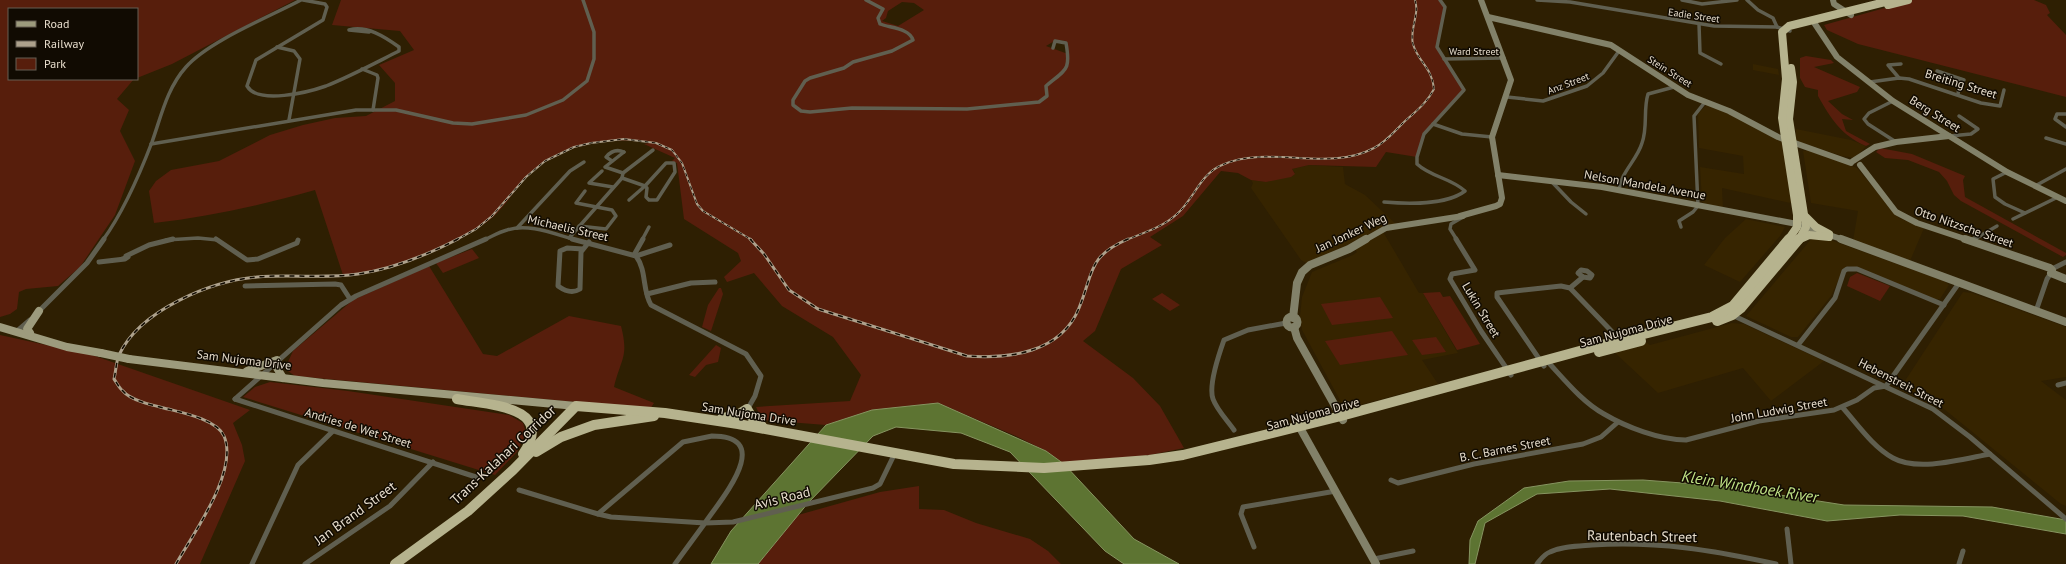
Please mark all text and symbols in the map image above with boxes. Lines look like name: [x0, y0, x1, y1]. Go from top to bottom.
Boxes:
street label: Eadie Street: [1667, 5, 1721, 26]
legend: [8, 8, 138, 80]
text: Road: [44, 16, 69, 31]
text: Railway: [44, 36, 84, 51]
street label: Ward Street: [1449, 45, 1500, 58]
street label: Stein Street: [1645, 53, 1695, 91]
text: Park: [44, 56, 66, 71]
street label: Breiting Street: [1923, 65, 1999, 102]
street label: Anz Street: [1545, 69, 1591, 97]
street label: Berg Street: [1907, 92, 1964, 135]
street label: Nelson Mandela Avenue: [1583, 166, 1707, 203]
street label: Otto Nitzsche Street: [1913, 203, 2016, 250]
street label: Jan Jonker Weg: [1312, 210, 1389, 256]
street label: Michaelis Street: [526, 211, 610, 244]
street label: Lukin Street: [1459, 279, 1504, 340]
street label: Sam Nujoma Drive: [1578, 311, 1674, 350]
street label: Sam Nujoma Drive: [196, 346, 292, 373]
street label: Hebenstreit Street: [1856, 355, 1946, 411]
street label: Sam Nujoma Drive: [1265, 394, 1361, 433]
street label: John Ludwig Street: [1729, 394, 1828, 426]
street label: Sam Nujoma Drive: [701, 399, 797, 428]
street label: Trans-Kalahari Corridor: [447, 401, 560, 509]
street label: Andries de Wet Street: [303, 404, 413, 451]
street label: B. C. Barnes Street: [1458, 432, 1552, 465]
water label: Klein Windhoek River: [1680, 465, 1821, 507]
street label: Jan Brand Street: [310, 477, 400, 549]
street label: Avis Road: [752, 482, 812, 514]
street label: Rautenbach Street: [1587, 526, 1697, 546]

